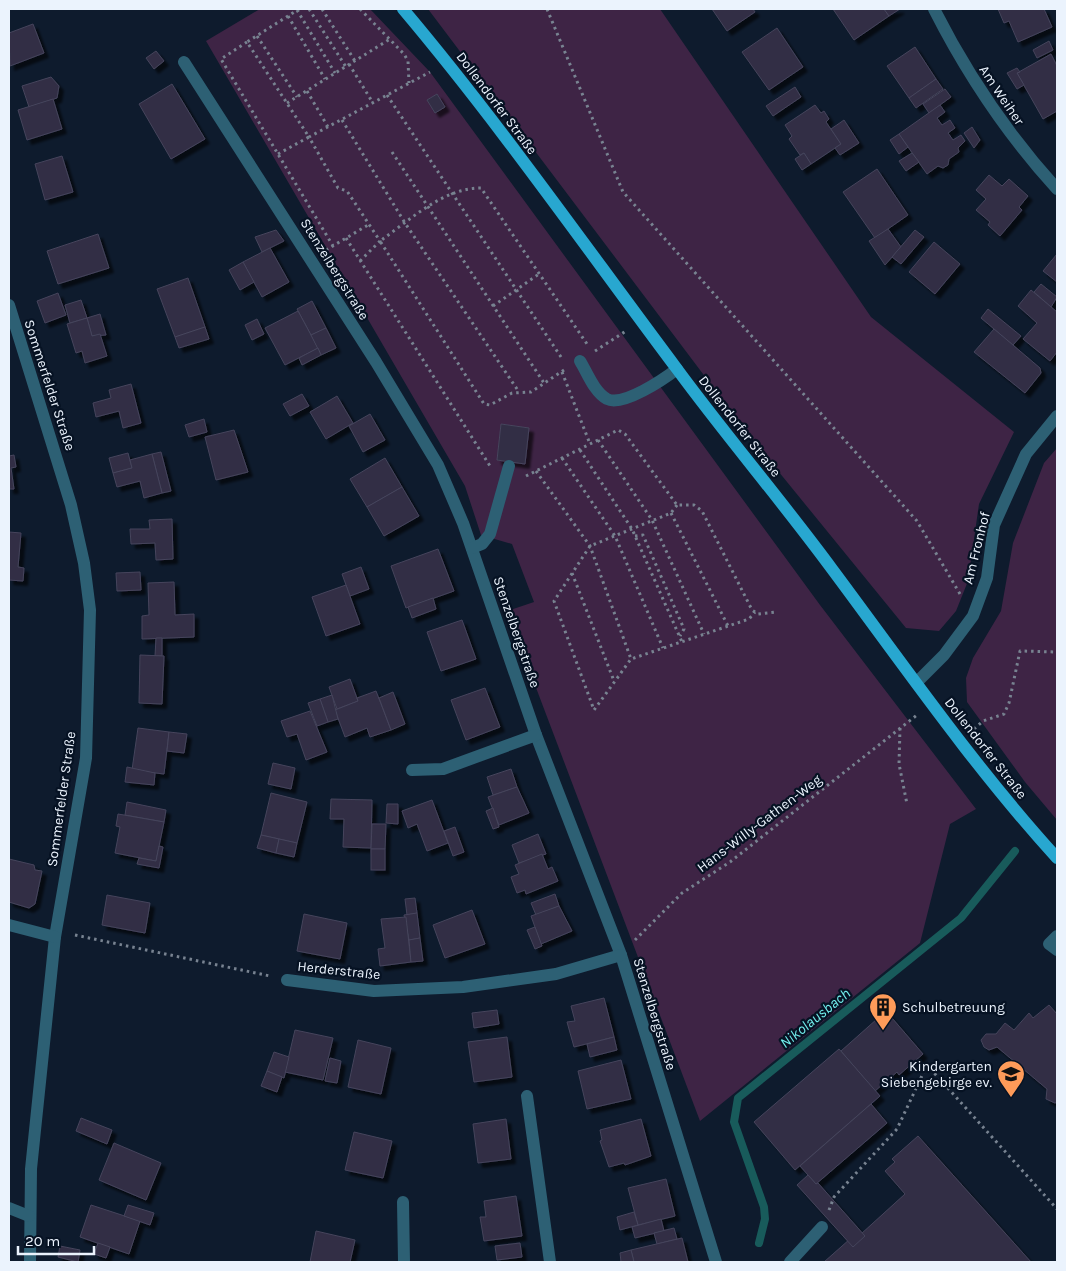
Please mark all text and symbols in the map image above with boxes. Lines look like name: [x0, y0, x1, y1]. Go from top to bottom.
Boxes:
street label: Dollendorfer Straße: [452, 49, 541, 158]
street label: Am Weiher: [975, 62, 1028, 129]
street label: Stenzelbergstraße: [296, 215, 373, 323]
street label: Sommerfelder Straße: [20, 318, 79, 453]
street label: Dollendorfer Straße: [695, 372, 784, 480]
street label: Am Fronhof: [959, 510, 994, 586]
street label: Stenzelbergstraße: [490, 574, 544, 690]
street label: Dollendorfer Straße: [941, 694, 1030, 802]
street label: Sommerfelder Straße: [44, 730, 79, 868]
street label: Hans-Willy-Gathen-Weg: [694, 771, 825, 876]
street label: Stenzelbergstraße: [629, 956, 680, 1072]
street label: Herderstraße: [297, 958, 381, 983]
water label: Nikolausbach: [776, 984, 854, 1052]
building icon: Schulbetreuung: [868, 992, 898, 1031]
place label: Schulbetreuung: [902, 999, 1005, 1016]
place label: Kindergarten Siebengebirge ev.: [881, 1058, 992, 1091]
school or university icon: Kindergarten Siebengebirge ev.: [996, 1059, 1026, 1098]
scale bar: [18, 1224, 94, 1256]
text: 20 m: [25, 1232, 60, 1250]

